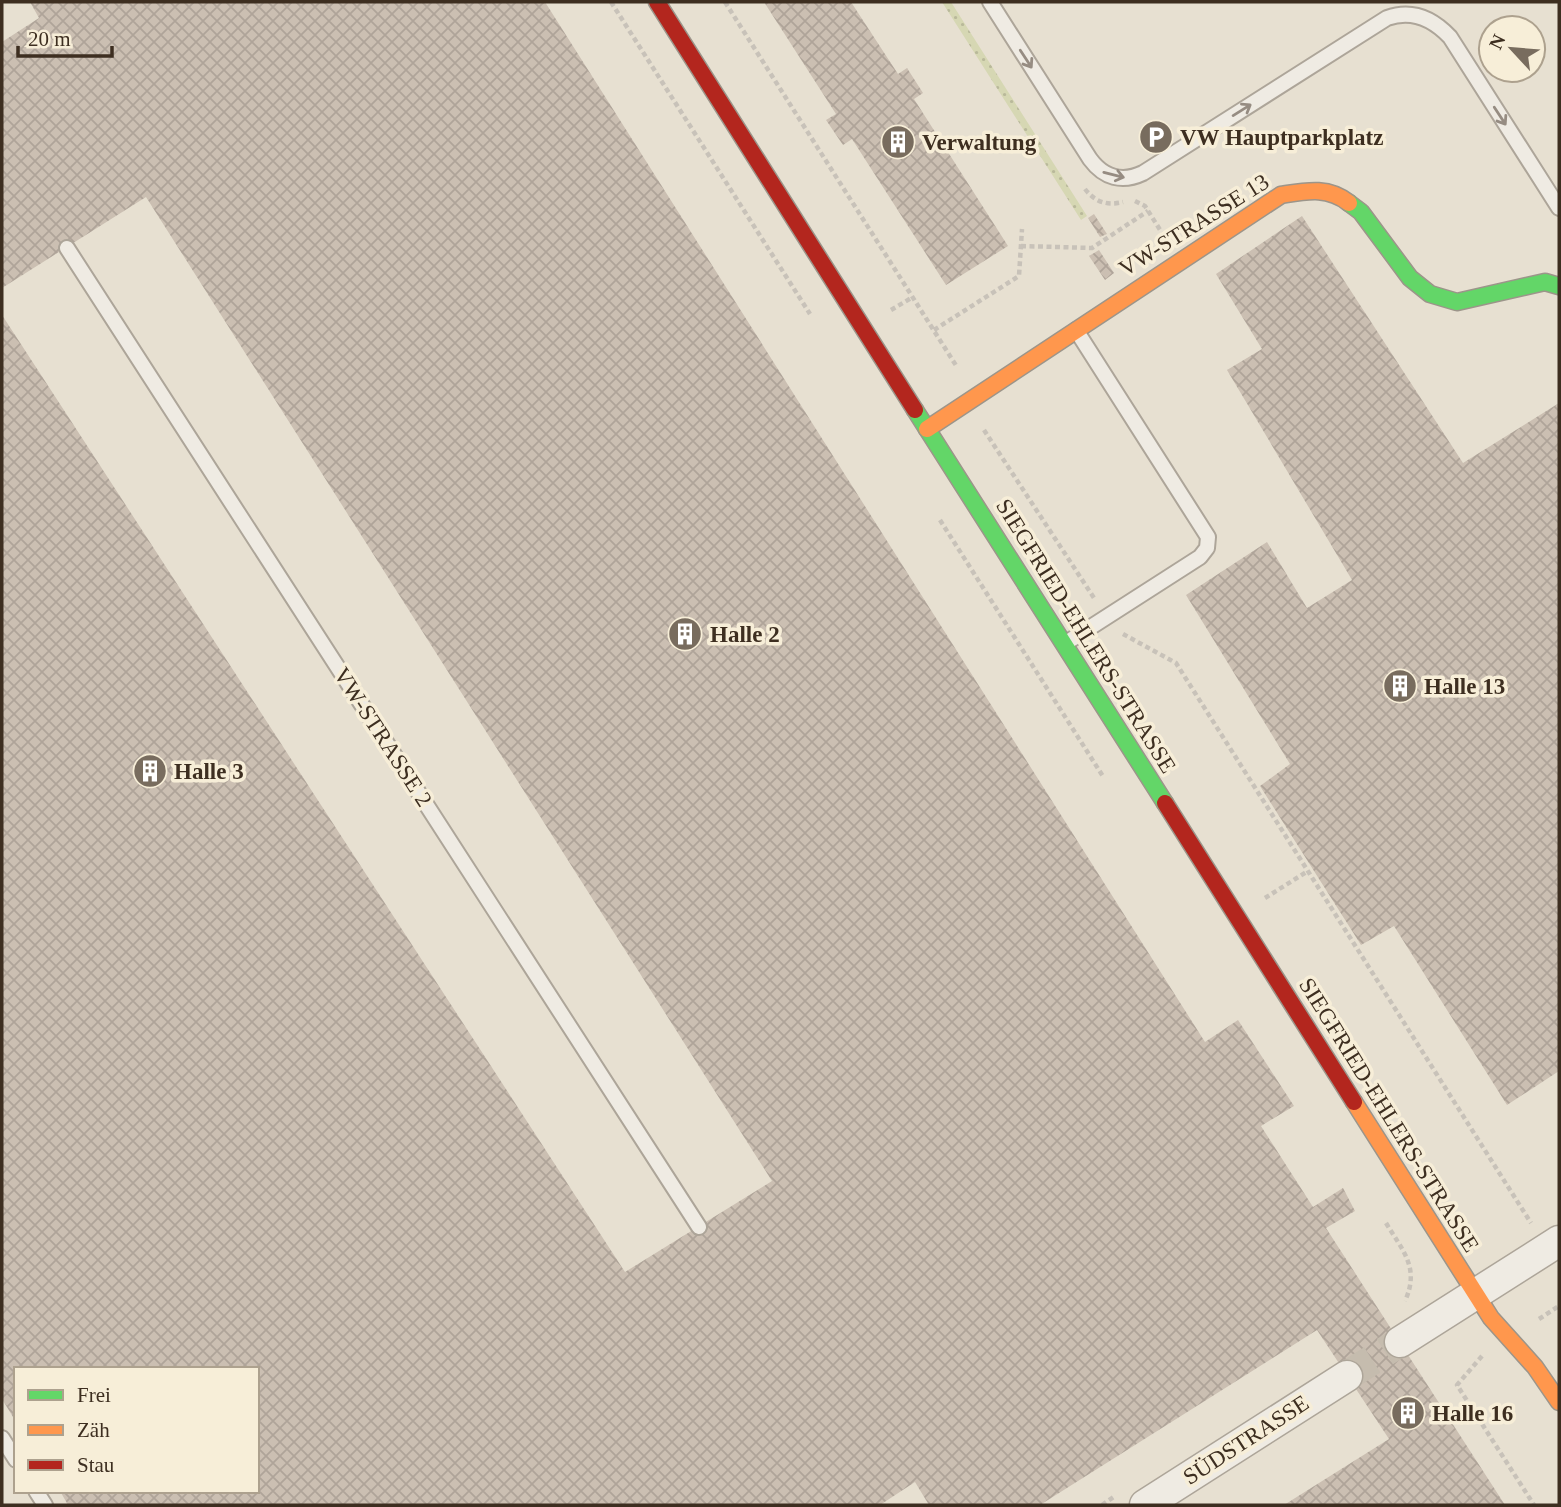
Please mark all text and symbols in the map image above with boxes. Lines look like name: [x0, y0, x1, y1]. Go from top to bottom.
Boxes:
scale bar: [18, 14, 112, 58]
north arrow: [1477, 14, 1547, 84]
text: 20 m: [28, 27, 71, 51]
text: N: [1485, 31, 1510, 53]
one-way arrow: [1020, 49, 1034, 69]
one-way arrow: [1232, 102, 1252, 116]
one-way arrow: [1493, 105, 1507, 125]
parking icon: VW Hauptparkplatz: [1137, 118, 1175, 156]
building icon: Verwaltung: [879, 123, 917, 161]
place label: VW Hauptparkplatz: [1180, 125, 1383, 150]
place label: Verwaltung: [922, 130, 1037, 155]
street label: VW-STRASSE 13: [1114, 169, 1274, 281]
one-way arrow: [1103, 170, 1125, 183]
street label: SIEGFRIED-EHLERS-STRASSE: [991, 494, 1181, 778]
building icon: Halle 2: [666, 615, 704, 653]
place label: Halle 2: [710, 622, 780, 647]
street label: VW-STRASSE 2: [329, 663, 437, 811]
building icon: Halle 13: [1381, 667, 1419, 705]
place label: Halle 13: [1424, 674, 1505, 699]
building icon: Halle 3: [131, 752, 169, 790]
place label: Halle 3: [174, 759, 244, 784]
street label: SIEGFRIED-EHLERS-STRASSE: [1294, 973, 1484, 1257]
legend: [14, 1367, 259, 1493]
text: Frei: [77, 1383, 111, 1407]
street label: SÜDSTRASSE: [1179, 1390, 1313, 1490]
building icon: Halle 16: [1389, 1394, 1427, 1432]
place label: Halle 16: [1432, 1401, 1513, 1426]
text: Zäh: [77, 1418, 110, 1442]
text: Stau: [77, 1453, 115, 1477]

